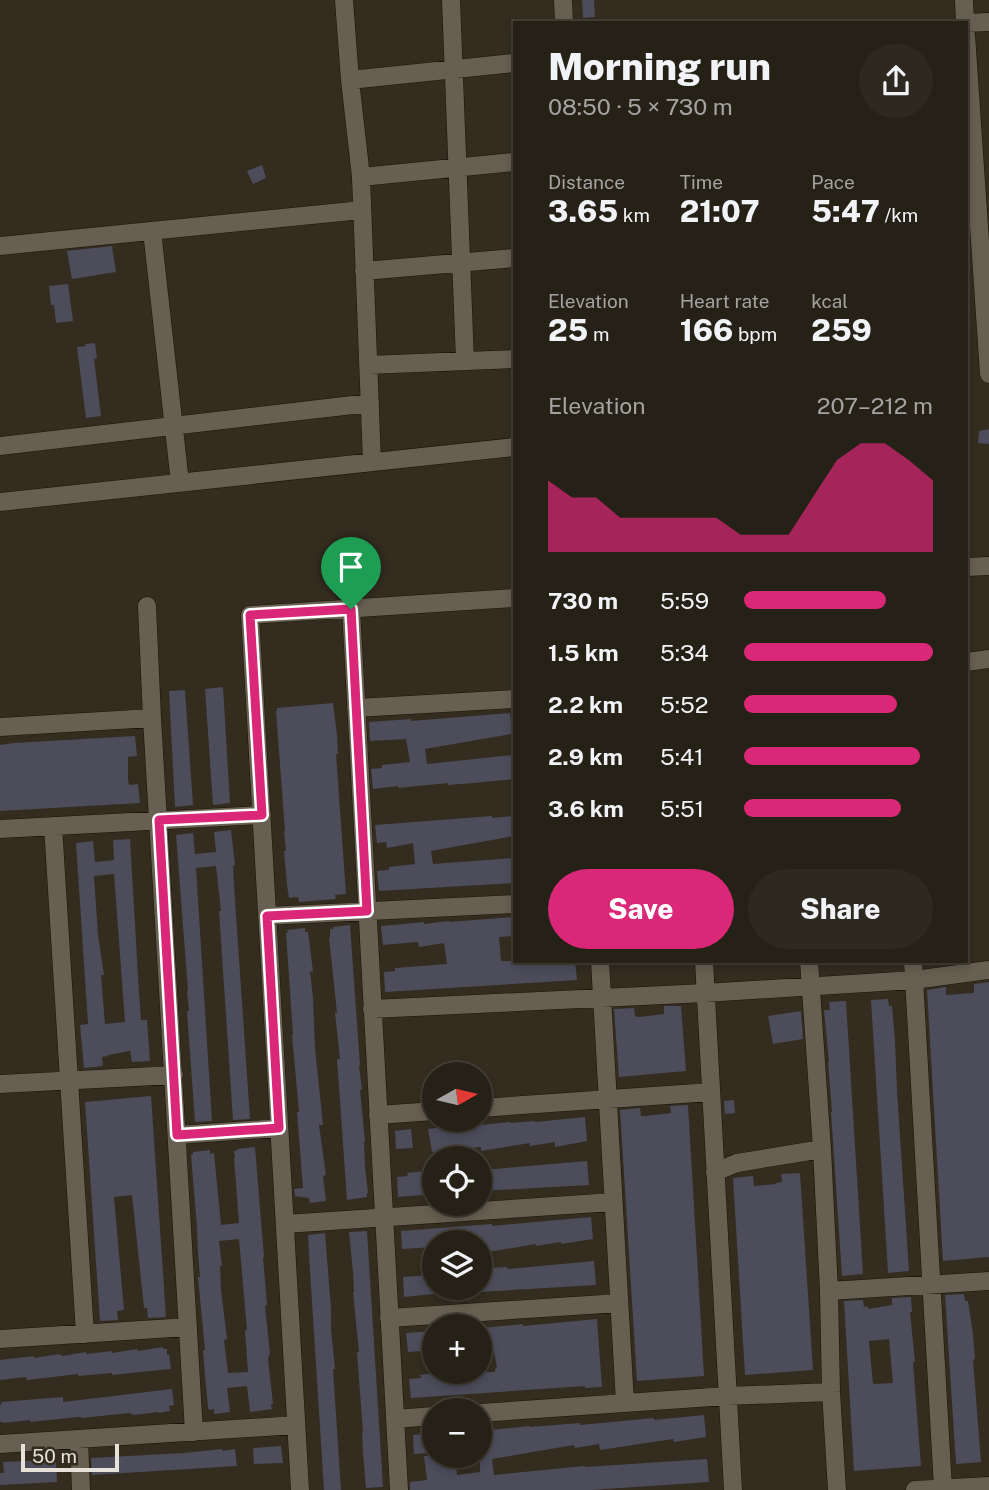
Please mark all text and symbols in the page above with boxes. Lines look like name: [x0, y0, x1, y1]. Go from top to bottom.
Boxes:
text: Morning run: [548, 44, 771, 89]
button: share: [859, 44, 933, 118]
text: 08:50 · 5 × 730 m: [548, 93, 733, 120]
text: Distance: [548, 171, 625, 193]
text: Time: [680, 171, 723, 193]
text: Pace: [811, 171, 855, 193]
text: 3.65: [548, 193, 618, 229]
text: 21:07: [680, 193, 760, 229]
text: 5:47: [811, 193, 880, 229]
text: km: [618, 204, 650, 226]
text: /km: [880, 204, 918, 226]
text: Elevation: [548, 290, 629, 312]
text: Heart rate: [680, 290, 769, 312]
text: kcal: [811, 290, 848, 312]
text: 25: [548, 312, 588, 348]
text: 166: [680, 312, 733, 348]
text: 259: [811, 312, 872, 348]
text: m: [588, 323, 609, 345]
text: bpm: [733, 323, 777, 345]
text: Elevation: [548, 392, 646, 419]
text: 207–212 m: [817, 392, 933, 419]
pin: [321, 537, 381, 609]
icon: arrive: [332, 548, 370, 586]
text: 730 m: [548, 587, 618, 614]
text: 5:59: [660, 587, 709, 614]
text: 1.5 km: [548, 639, 619, 666]
text: 5:34: [660, 639, 709, 666]
text: 2.2 km: [548, 691, 623, 718]
text: 5:52: [660, 691, 708, 718]
text: 2.9 km: [548, 743, 623, 770]
text: 5:41: [660, 743, 704, 770]
text: 3.6 km: [548, 795, 624, 822]
text: 5:51: [660, 795, 704, 822]
button: Save: [548, 869, 734, 949]
button: Share: [748, 869, 933, 949]
north arrow: [422, 1062, 492, 1132]
map controls: [422, 1062, 492, 1468]
button: locate: [422, 1146, 492, 1216]
button: layers: [422, 1230, 492, 1300]
button: +: [422, 1314, 492, 1384]
button: −: [422, 1398, 492, 1468]
scale bar: [21, 1441, 119, 1473]
text: 50 m: [32, 1445, 77, 1467]

